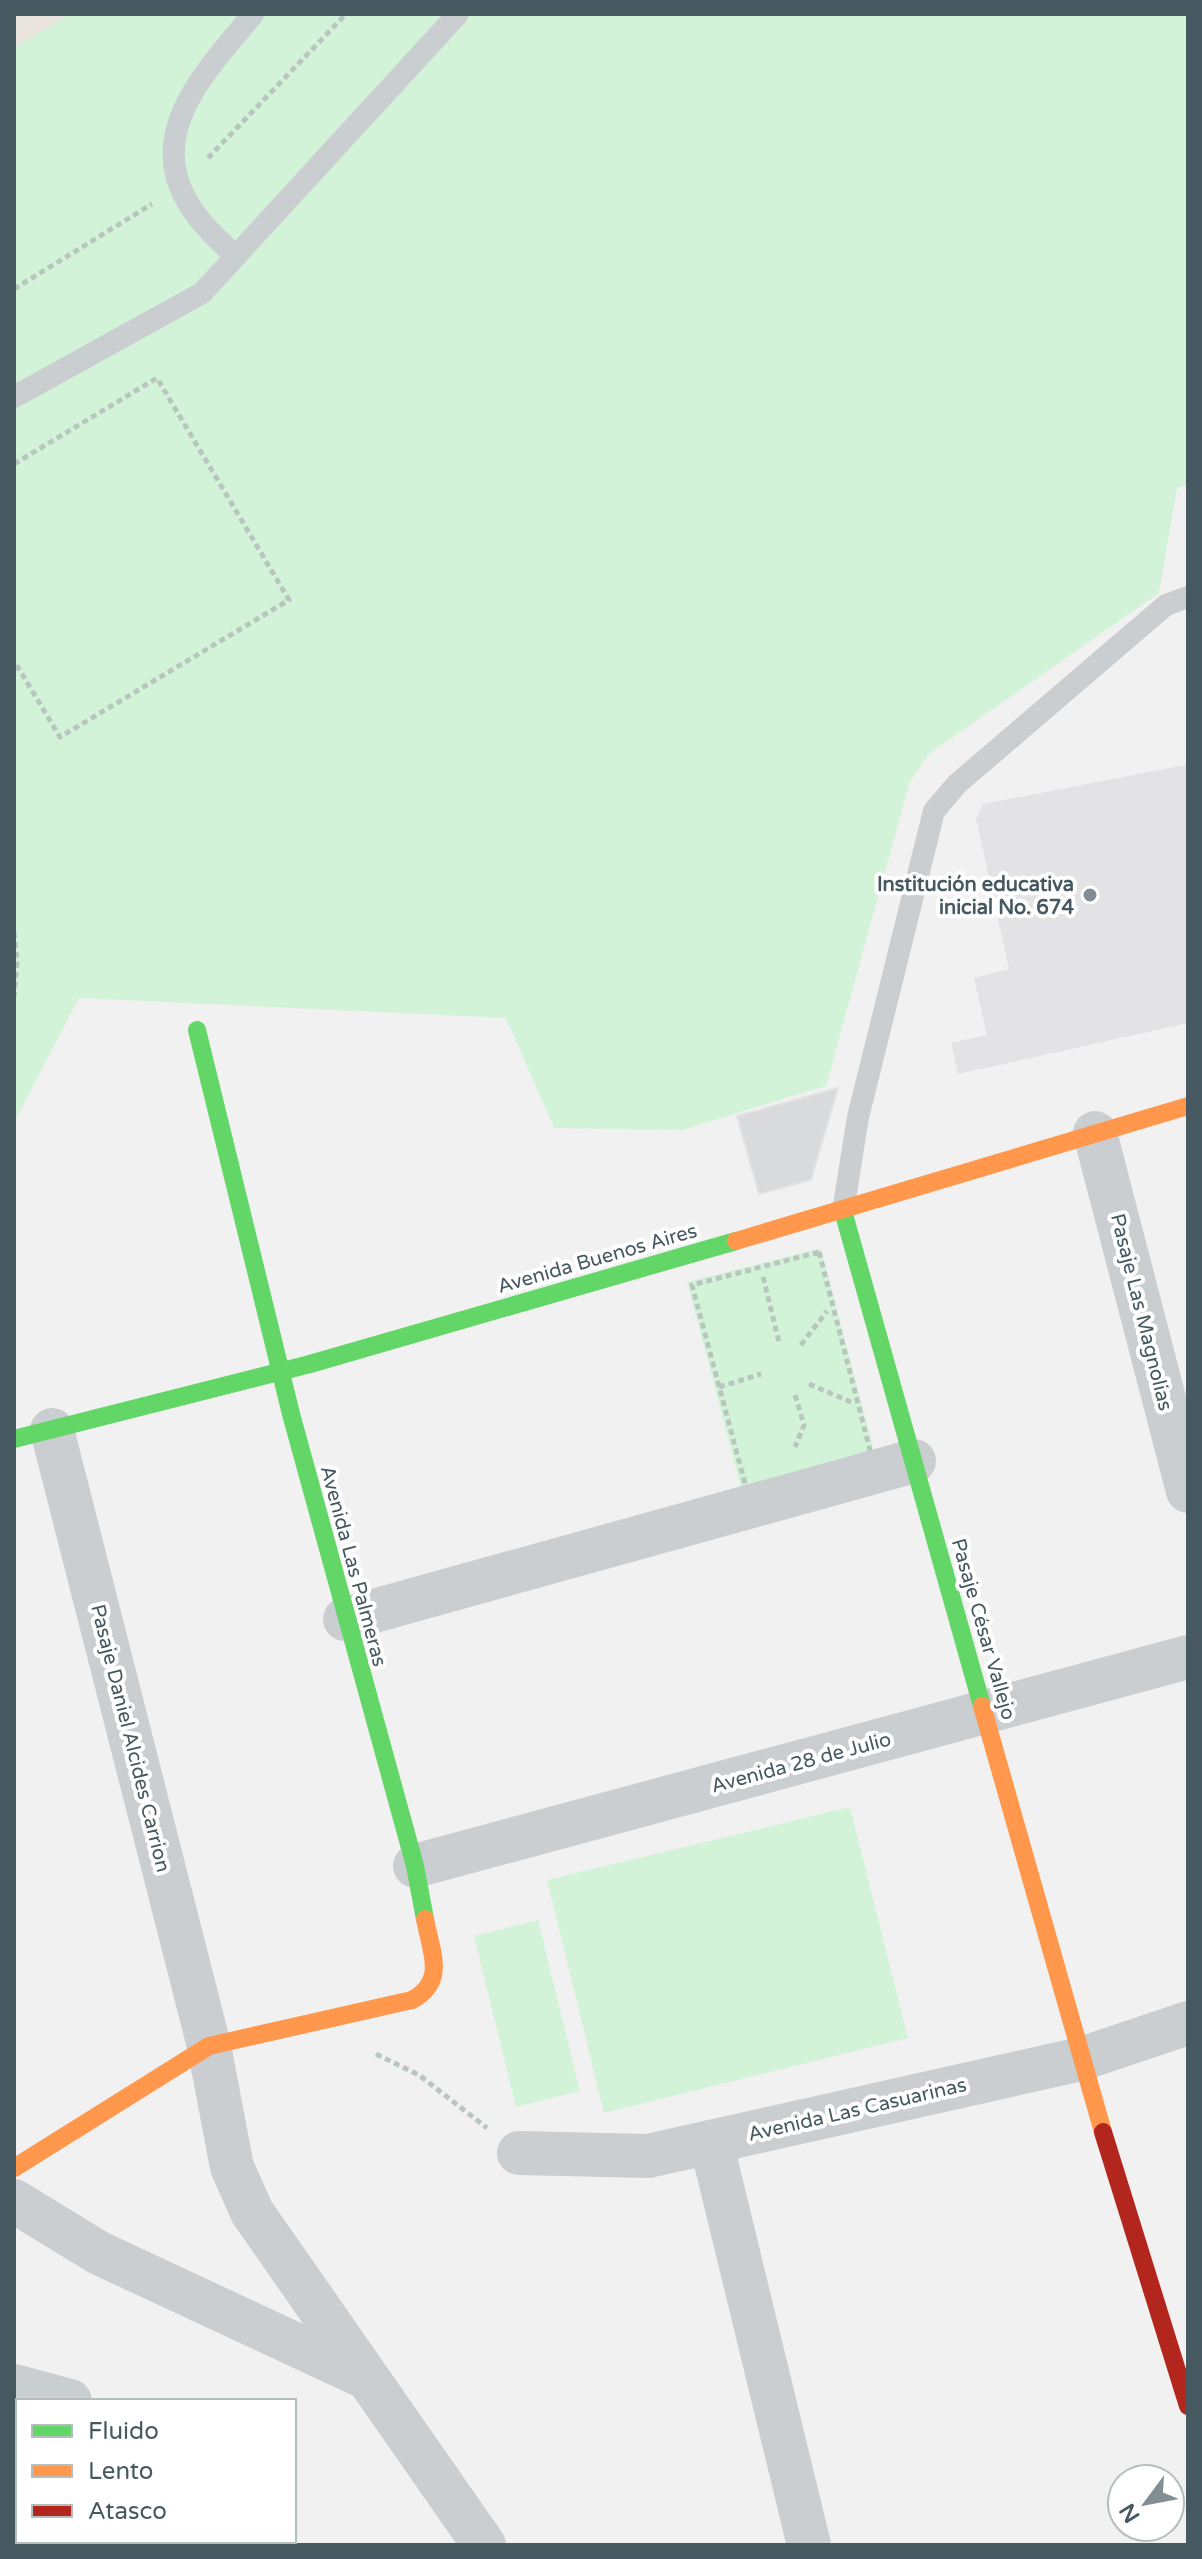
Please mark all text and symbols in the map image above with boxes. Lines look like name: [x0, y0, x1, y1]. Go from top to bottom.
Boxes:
place label: Institución educativa inicial No. 674: [877, 873, 1074, 920]
marker: Institución educativa inicial No. 674: [1081, 886, 1099, 904]
street label: Pasaje Las Magnolias: [1105, 1211, 1177, 1413]
street label: Avenida Buenos Aires: [495, 1219, 700, 1299]
street label: Avenida Las Palmeras: [315, 1463, 391, 1669]
street label: Pasaje César Vallejo: [946, 1536, 1020, 1723]
street label: Pasaje Daniel Alcides Carrion: [85, 1602, 175, 1875]
street label: Avenida 28 de Julio: [709, 1727, 894, 1799]
street label: Avenida Las Casuarinas: [746, 2073, 969, 2147]
legend: [16, 2399, 296, 2543]
text: Fluido: [88, 2417, 159, 2446]
text: Lento: [88, 2457, 153, 2486]
north arrow: [1106, 2463, 1186, 2543]
text: Atasco: [88, 2497, 167, 2526]
text: N: [1114, 2499, 1146, 2527]

